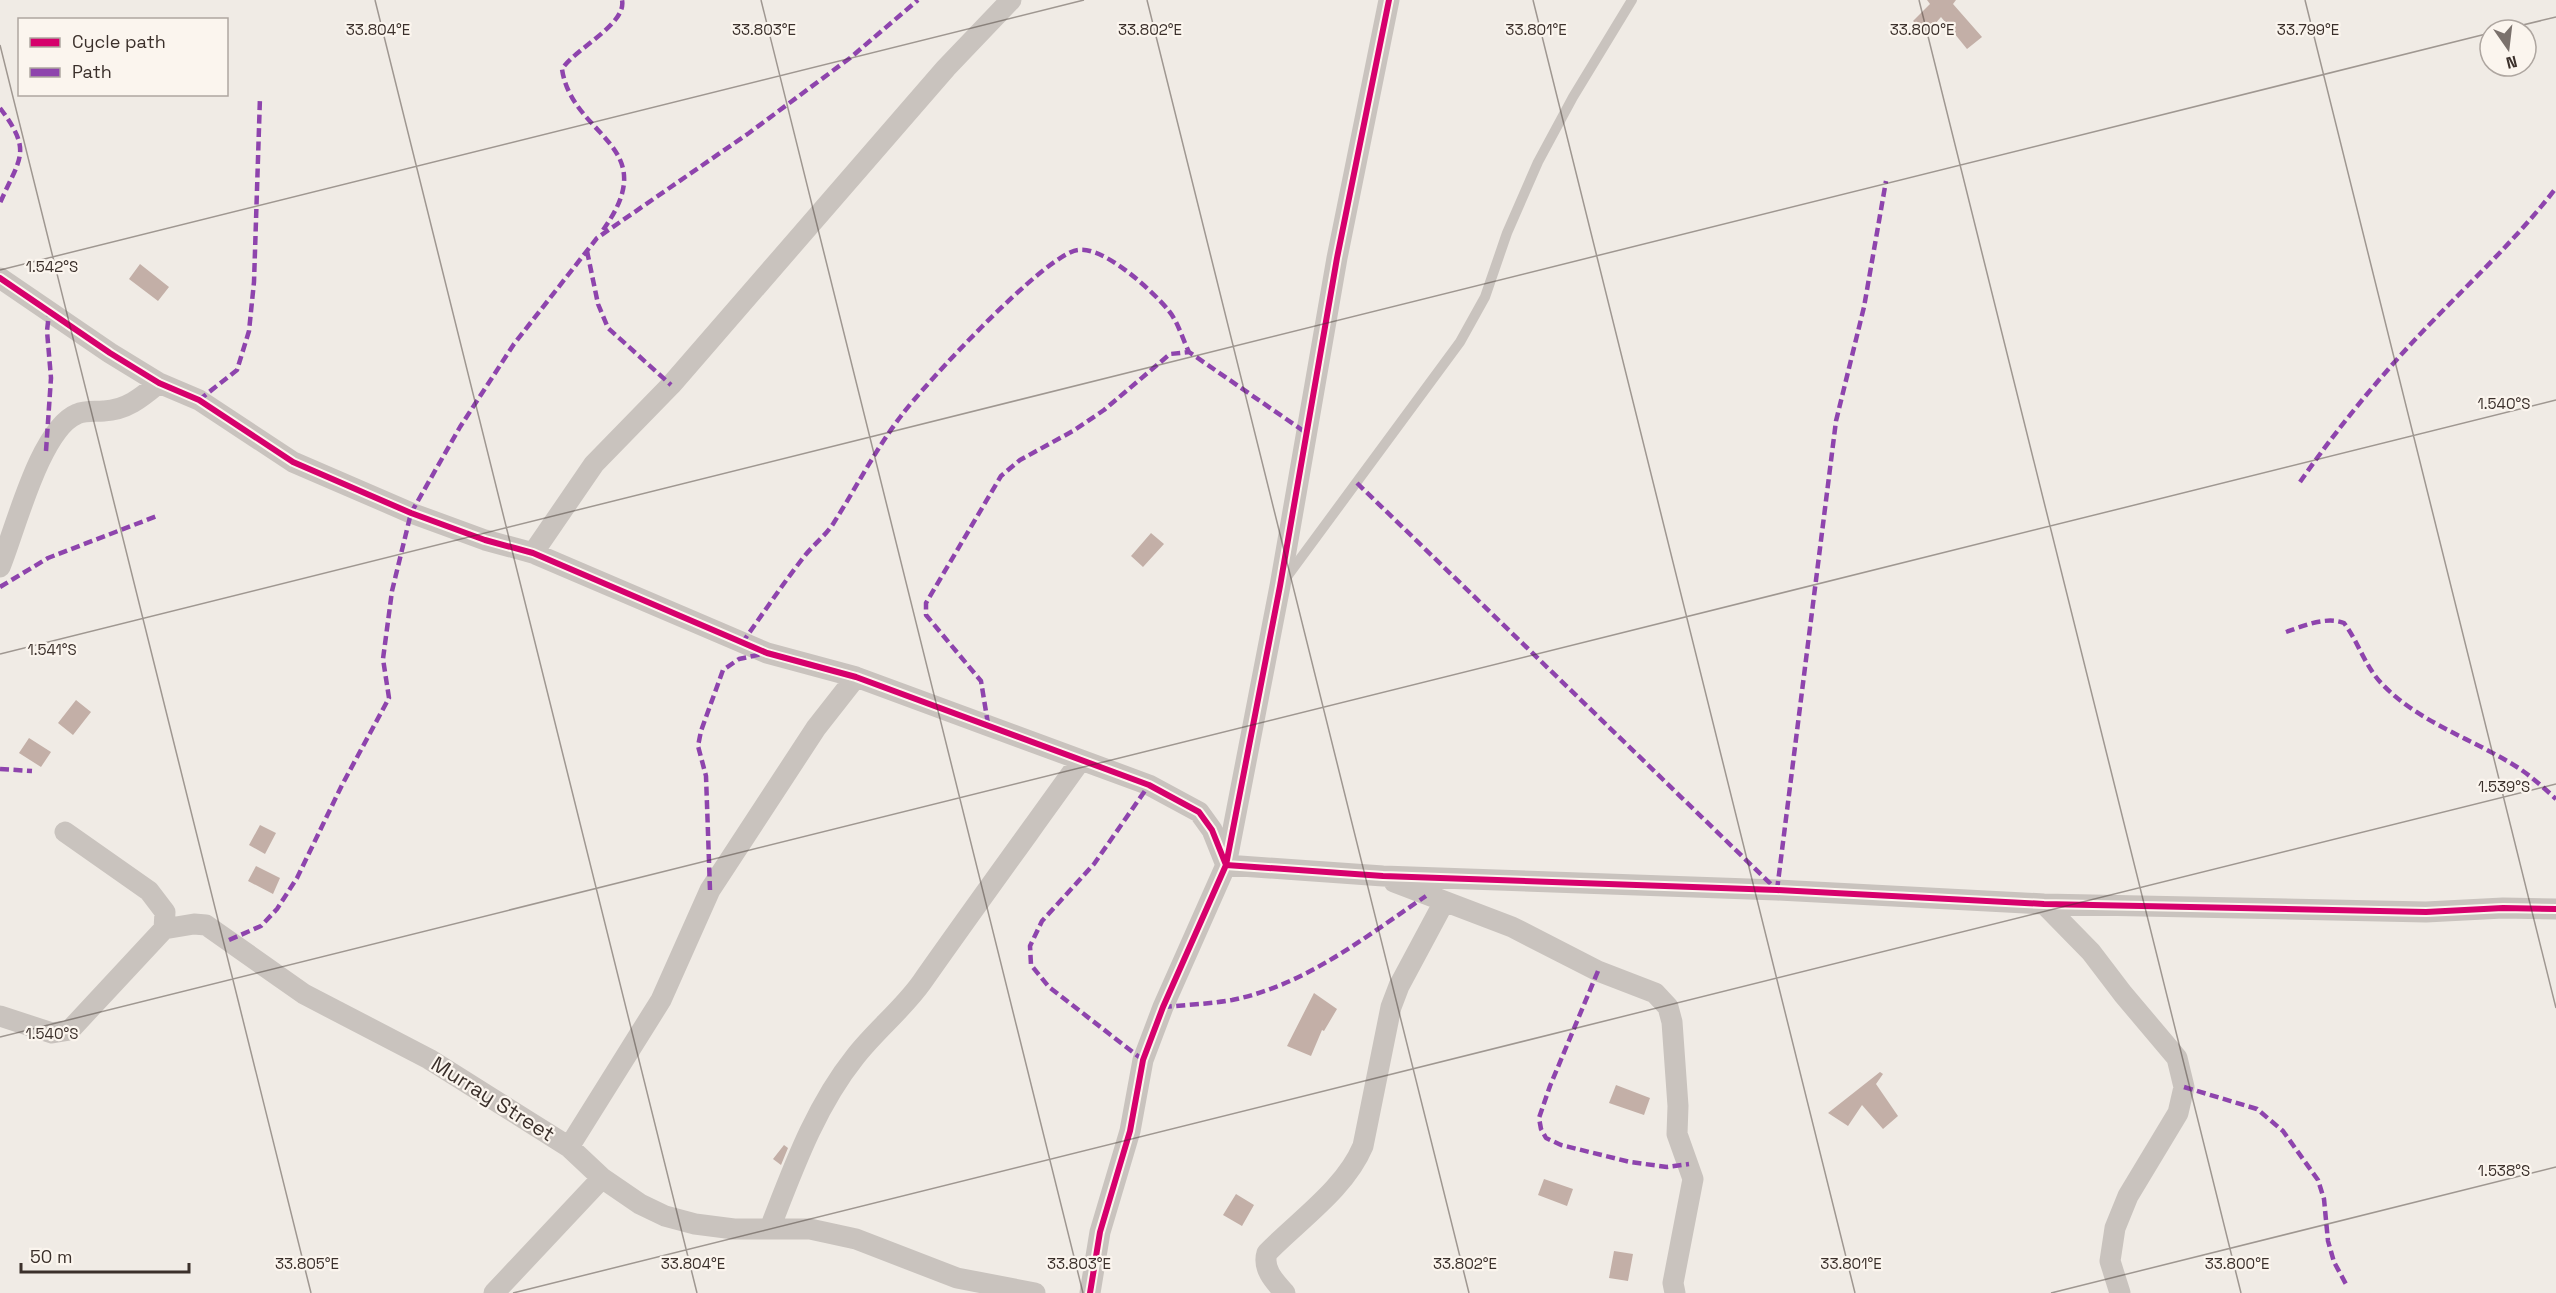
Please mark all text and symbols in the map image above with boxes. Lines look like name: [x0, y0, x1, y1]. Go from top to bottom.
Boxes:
legend: [18, 18, 228, 96]
north arrow: [2478, 18, 2538, 78]
text: 33.804°E: [346, 20, 410, 39]
text: 33.803°E: [732, 20, 796, 39]
text: 33.802°E: [1118, 20, 1182, 39]
text: 33.801°E: [1505, 20, 1567, 39]
text: 33.800°E: [1890, 20, 1954, 39]
text: 33.799°E: [2277, 20, 2339, 39]
text: Cycle path: [72, 30, 166, 53]
text: N: [2504, 51, 2519, 74]
text: Path: [72, 60, 112, 83]
text: 1.542°S: [26, 257, 78, 276]
text: 1.540°S: [2478, 394, 2530, 413]
text: 1.541°S: [27, 640, 77, 659]
text: 1.539°S: [2478, 777, 2530, 796]
text: 1.540°S: [26, 1024, 78, 1043]
street label: Murray Street: [426, 1050, 560, 1147]
text: 1.538°S: [2478, 1161, 2530, 1180]
scale bar: [21, 1236, 189, 1274]
text: 50 m: [30, 1245, 72, 1268]
text: 33.805°E: [275, 1254, 339, 1273]
text: 33.804°E: [661, 1254, 725, 1273]
text: 33.803°E: [1047, 1254, 1111, 1273]
text: 33.802°E: [1433, 1254, 1497, 1273]
text: 33.801°E: [1820, 1254, 1882, 1273]
text: 33.800°E: [2205, 1254, 2269, 1273]

